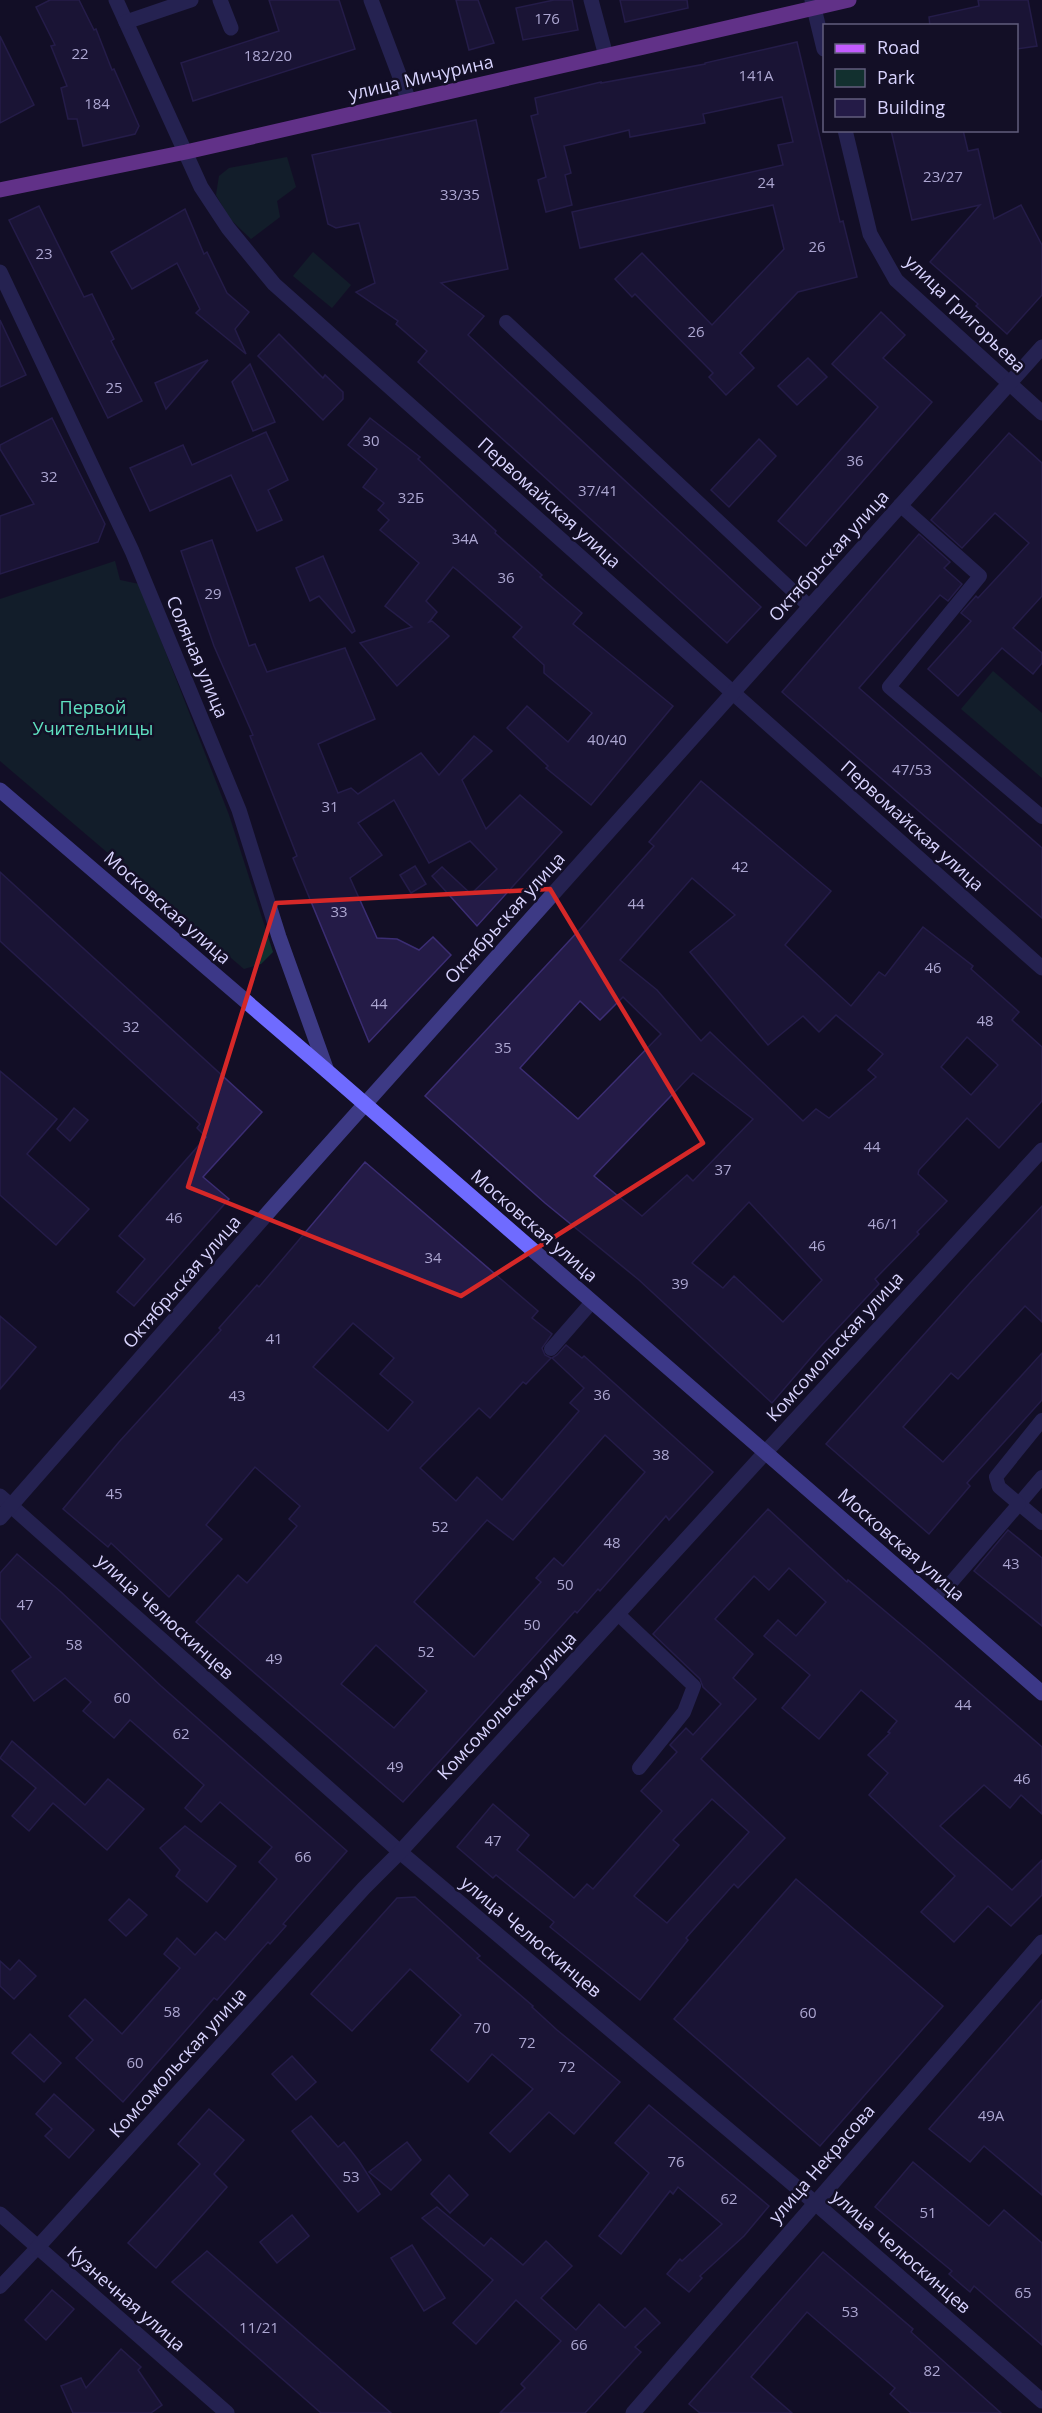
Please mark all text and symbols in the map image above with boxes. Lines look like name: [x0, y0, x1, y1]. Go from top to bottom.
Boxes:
house number: 176: [534, 8, 560, 28]
legend: [823, 24, 1018, 132]
text: Road: [877, 35, 920, 59]
house number: 22: [71, 43, 89, 63]
house number: 182/20: [244, 45, 292, 65]
street label: улица Мичурина: [346, 49, 496, 105]
house number: 141А: [738, 65, 774, 85]
text: Park: [877, 65, 915, 89]
house number: 184: [84, 93, 110, 113]
text: Building: [877, 95, 945, 119]
house number: 23/27: [923, 166, 963, 186]
house number: 24: [757, 172, 775, 192]
house number: 33/35: [440, 184, 480, 204]
house number: 26: [808, 236, 826, 256]
house number: 23: [35, 243, 53, 263]
street label: улица Григорьева: [900, 249, 1031, 377]
house number: 26: [687, 321, 705, 341]
house number: 25: [105, 377, 123, 397]
house number: 30: [362, 430, 380, 450]
street label: Первомайская улица: [473, 432, 626, 573]
house number: 36: [846, 450, 864, 470]
house number: 32: [40, 466, 58, 486]
house number: 37/41: [578, 480, 618, 500]
street label: Октябрьская улица: [763, 485, 894, 626]
house number: 32Б: [398, 487, 424, 507]
house number: 34А: [452, 528, 479, 548]
house number: 36: [497, 567, 515, 587]
house number: 29: [204, 583, 222, 603]
street label: Соляная улица: [161, 592, 234, 721]
park label: Первой Учительницы: [33, 695, 153, 740]
house number: 40/40: [587, 729, 627, 749]
street label: Первомайская улица: [836, 755, 989, 896]
house number: 47/53: [892, 759, 932, 779]
house number: 31: [321, 796, 339, 816]
street label: Московская улица: [99, 845, 236, 969]
street label: Октябрьская улица: [439, 847, 570, 988]
house number: 42: [731, 856, 749, 876]
house number: 44: [627, 893, 645, 913]
house number: 33: [330, 901, 348, 921]
house number: 46: [924, 957, 942, 977]
house number: 44: [370, 993, 388, 1013]
house number: 48: [976, 1010, 994, 1030]
house number: 32: [122, 1016, 140, 1036]
house number: 35: [494, 1037, 512, 1057]
house number: 44: [863, 1136, 881, 1156]
house number: 37: [714, 1159, 732, 1179]
street label: Московская улица: [466, 1163, 603, 1287]
house number: 46: [165, 1207, 183, 1227]
street label: Октябрьская улица: [117, 1210, 246, 1353]
house number: 46/1: [867, 1213, 899, 1233]
house number: 46: [808, 1235, 826, 1255]
house number: 34: [424, 1247, 442, 1267]
street label: Комсомольская улица: [760, 1266, 908, 1426]
house number: 39: [671, 1273, 689, 1293]
house number: 41: [265, 1328, 283, 1348]
house number: 36: [593, 1384, 611, 1404]
house number: 43: [228, 1385, 246, 1405]
house number: 38: [652, 1444, 670, 1464]
street label: Московская улица: [833, 1482, 970, 1606]
house number: 45: [105, 1483, 123, 1503]
house number: 52: [431, 1516, 449, 1536]
house number: 48: [603, 1532, 621, 1552]
street label: улица Челюскинцев: [92, 1548, 239, 1684]
house number: 43: [1002, 1553, 1020, 1573]
house number: 50: [556, 1574, 574, 1594]
house number: 47: [16, 1594, 34, 1614]
house number: 50: [523, 1614, 541, 1634]
street label: Комсомольская улица: [431, 1626, 581, 1784]
house number: 58: [65, 1634, 83, 1654]
house number: 52: [417, 1641, 435, 1661]
house number: 49: [265, 1648, 283, 1668]
house number: 60: [113, 1687, 131, 1707]
house number: 44: [954, 1694, 972, 1714]
house number: 62: [172, 1723, 190, 1743]
house number: 49: [386, 1756, 404, 1776]
house number: 46: [1013, 1768, 1031, 1788]
house number: 47: [484, 1830, 502, 1850]
house number: 66: [294, 1846, 312, 1866]
street label: улица Челюскинцев: [456, 1870, 607, 2002]
street label: Комсомольская улица: [103, 1982, 251, 2142]
house number: 58: [163, 2001, 181, 2021]
house number: 60: [799, 2002, 817, 2022]
house number: 70: [473, 2017, 491, 2037]
house number: 72: [518, 2032, 536, 2052]
house number: 60: [126, 2052, 144, 2072]
house number: 72: [558, 2056, 576, 2076]
street label: улица Некрасова: [763, 2099, 880, 2228]
house number: 49А: [978, 2105, 1005, 2125]
house number: 76: [667, 2151, 685, 2171]
house number: 53: [342, 2166, 360, 2186]
street label: улица Челюскинцев: [827, 2184, 976, 2318]
house number: 62: [720, 2188, 738, 2208]
house number: 51: [919, 2202, 937, 2222]
street label: Кузнечная улица: [62, 2240, 191, 2356]
house number: 65: [1014, 2282, 1032, 2302]
house number: 53: [841, 2301, 859, 2321]
house number: 11/21: [239, 2317, 279, 2337]
house number: 66: [570, 2334, 588, 2354]
house number: 82: [923, 2360, 941, 2380]

